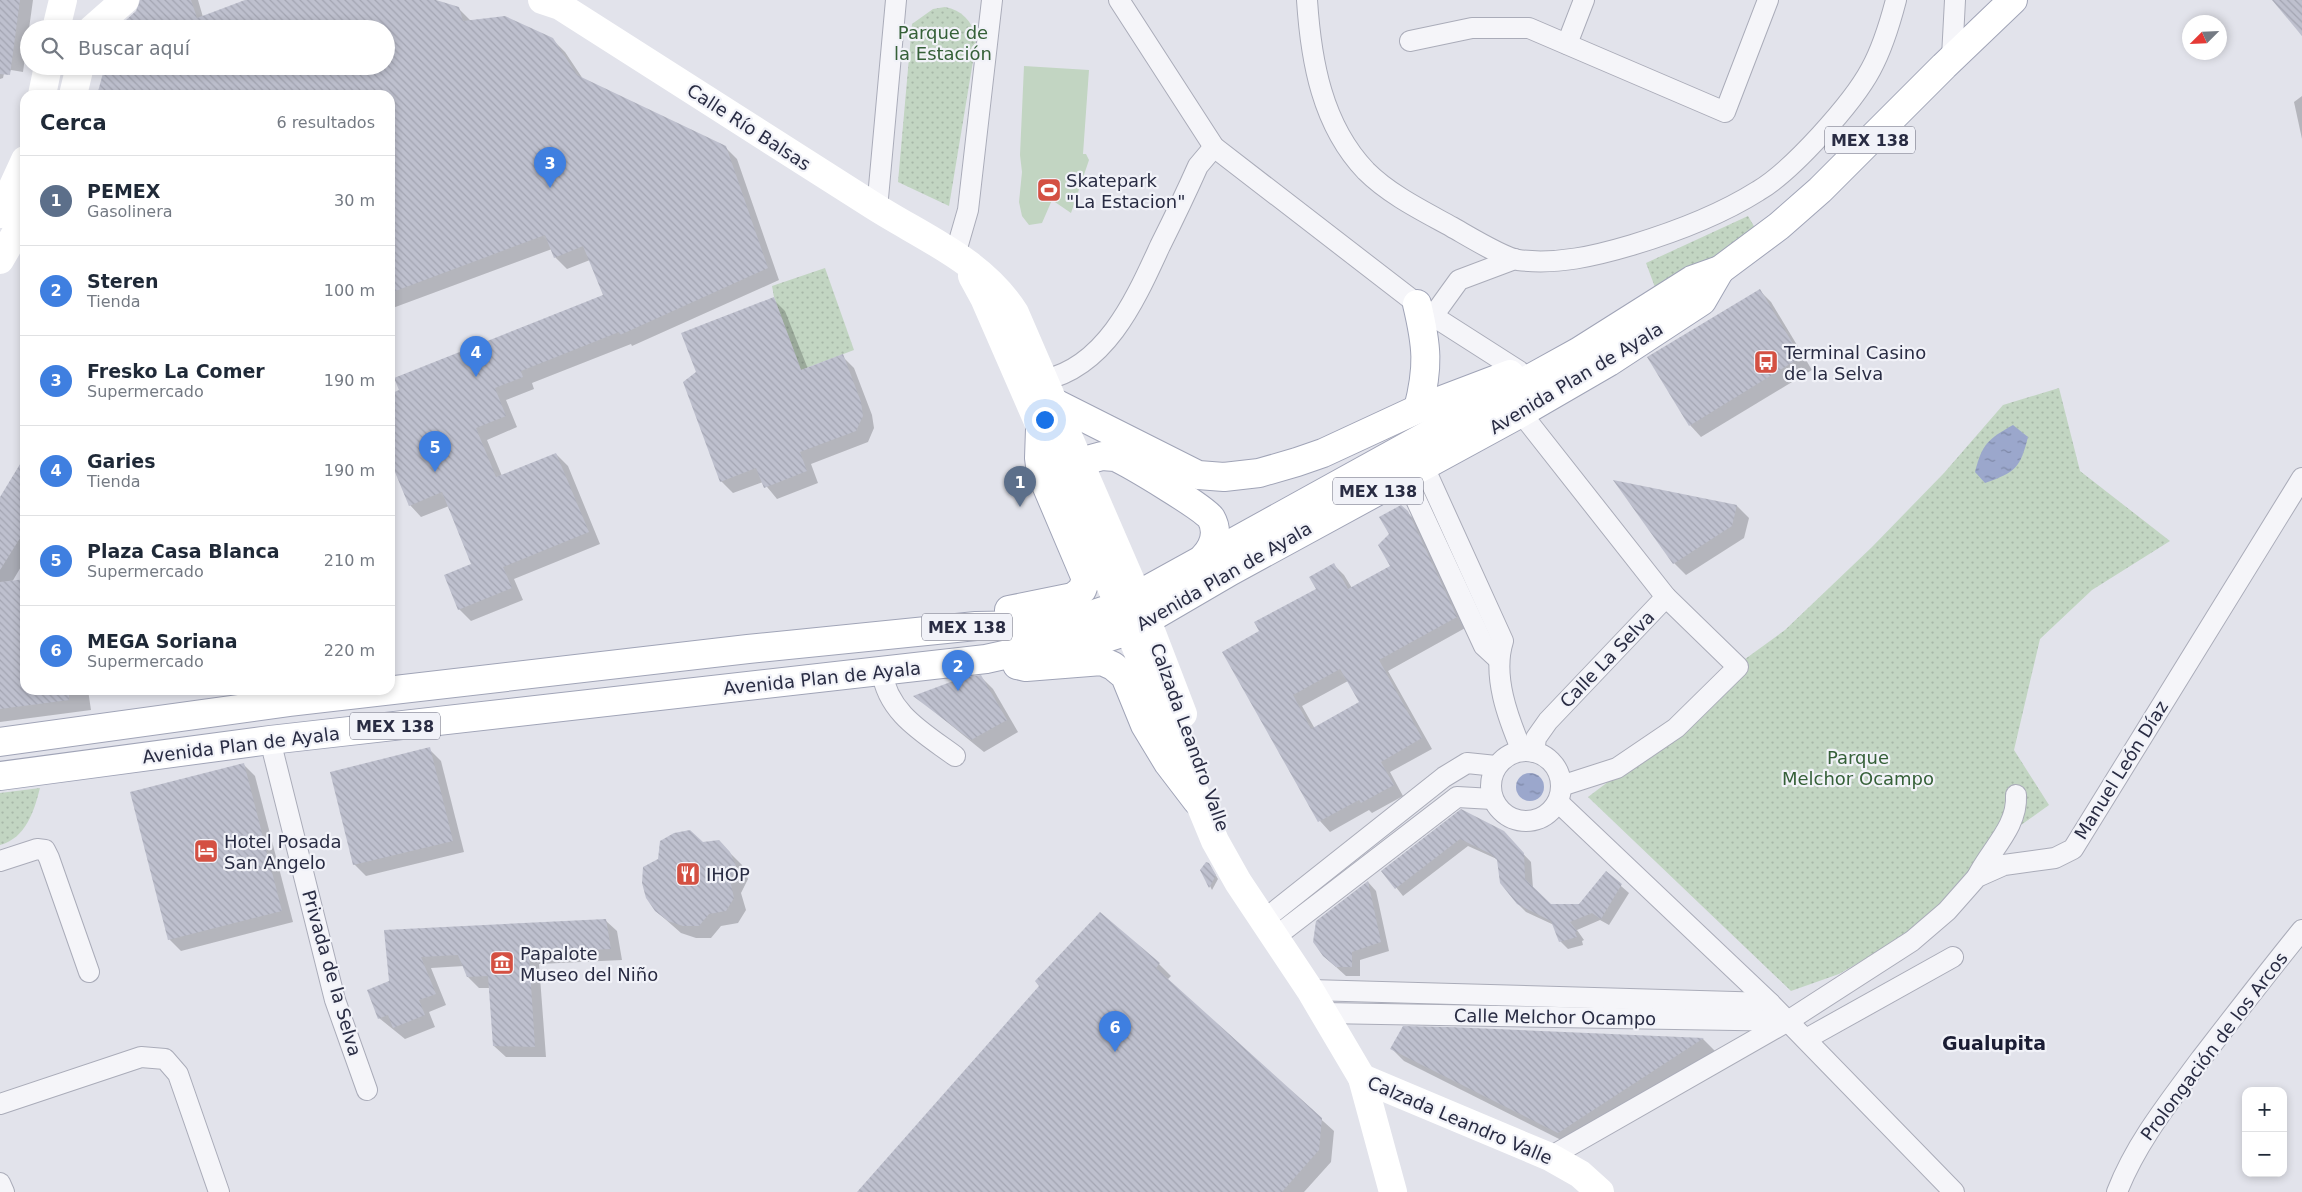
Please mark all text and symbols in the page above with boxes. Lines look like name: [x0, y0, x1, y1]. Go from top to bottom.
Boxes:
north arrow: [2182, 15, 2227, 60]
search box: [20, 20, 395, 75]
park label: Parque de la Estación: [894, 22, 992, 64]
icon: search: [38, 34, 66, 62]
text: Buscar aquí: [78, 37, 190, 59]
street label: Calle Río Balsas: [683, 79, 815, 175]
text: Cerca: [40, 111, 107, 135]
text: 6 resultados: [276, 113, 375, 132]
road number: MEX 138: [1825, 126, 1915, 154]
pin: 3: [534, 147, 566, 188]
place label: Skatepark "La Estacion": [1066, 170, 1186, 212]
sports icon: Skatepark "La Estacion": [1036, 177, 1062, 203]
text: PEMEX: [87, 180, 160, 202]
text: 1: [50, 191, 62, 210]
text: 30 m: [334, 191, 375, 210]
text: Gasolinera: [87, 202, 173, 221]
text: Steren: [87, 270, 158, 292]
text: 2: [50, 281, 62, 300]
text: 100 m: [324, 281, 375, 300]
text: Tienda: [87, 292, 141, 311]
street label: Avenida Plan de Ayala: [1485, 318, 1667, 438]
pin: 4: [460, 336, 492, 377]
place label: Terminal Casino de la Selva: [1783, 342, 1926, 384]
bus stop icon: Terminal Casino de la Selva: [1753, 349, 1779, 375]
text: Fresko La Comer: [87, 360, 265, 382]
text: 3: [50, 371, 62, 390]
text: 190 m: [324, 371, 375, 390]
text: Supermercado: [87, 382, 204, 401]
your location: [1032, 407, 1058, 433]
pin: 5: [419, 431, 451, 472]
text: Garies: [87, 450, 156, 472]
text: 4: [50, 461, 62, 480]
text: 190 m: [324, 461, 375, 480]
pin: 1: [1004, 466, 1036, 507]
text: Tienda: [87, 472, 141, 491]
road number: MEX 138: [1333, 478, 1423, 504]
street label: Avenida Plan de Ayala: [1133, 517, 1315, 635]
text: Plaza Casa Blanca: [87, 540, 280, 562]
text: 5: [50, 551, 62, 570]
text: 210 m: [324, 551, 375, 570]
text: Supermercado: [87, 562, 204, 581]
street label: Calle La Selva: [1556, 606, 1658, 712]
road number: MEX 138: [922, 614, 1012, 640]
text: MEGA Soriana: [87, 630, 238, 652]
street label: Calzada Leandro Valle: [1146, 640, 1234, 834]
text: 6: [50, 641, 62, 660]
text: 220 m: [324, 641, 375, 660]
pin: 2: [942, 650, 974, 691]
text: Supermercado: [87, 652, 204, 671]
street label: Avenida Plan de Ayala: [722, 657, 922, 699]
street label: Manuel León Díaz: [2070, 697, 2172, 843]
road number: MEX 138: [350, 712, 440, 739]
street label: Avenida Plan de Ayala: [141, 722, 341, 768]
park label: Parque Melchor Ocampo: [1782, 747, 1934, 789]
place label: Hotel Posada San Angelo: [224, 831, 342, 873]
hotel icon: Hotel Posada San Angelo: [193, 838, 219, 864]
restaurant icon: IHOP: [675, 861, 701, 887]
place label: IHOP: [706, 864, 750, 885]
street label: Privada de la Selva: [298, 887, 366, 1059]
place label: Papalote Museo del Niño: [520, 943, 658, 985]
street label: Prolongación de los Arcos: [2136, 948, 2292, 1144]
museum icon: Papalote Museo del Niño: [489, 950, 515, 976]
street label: Calle Melchor Ocampo: [1454, 1005, 1656, 1029]
pin: 6: [1099, 1011, 1131, 1052]
district label: Gualupita: [1942, 1032, 2046, 1054]
street label: Calzada Leandro Valle: [1364, 1072, 1556, 1168]
map controls: [2242, 1087, 2287, 1177]
button: +: [2242, 1087, 2287, 1132]
button: −: [2242, 1132, 2287, 1177]

